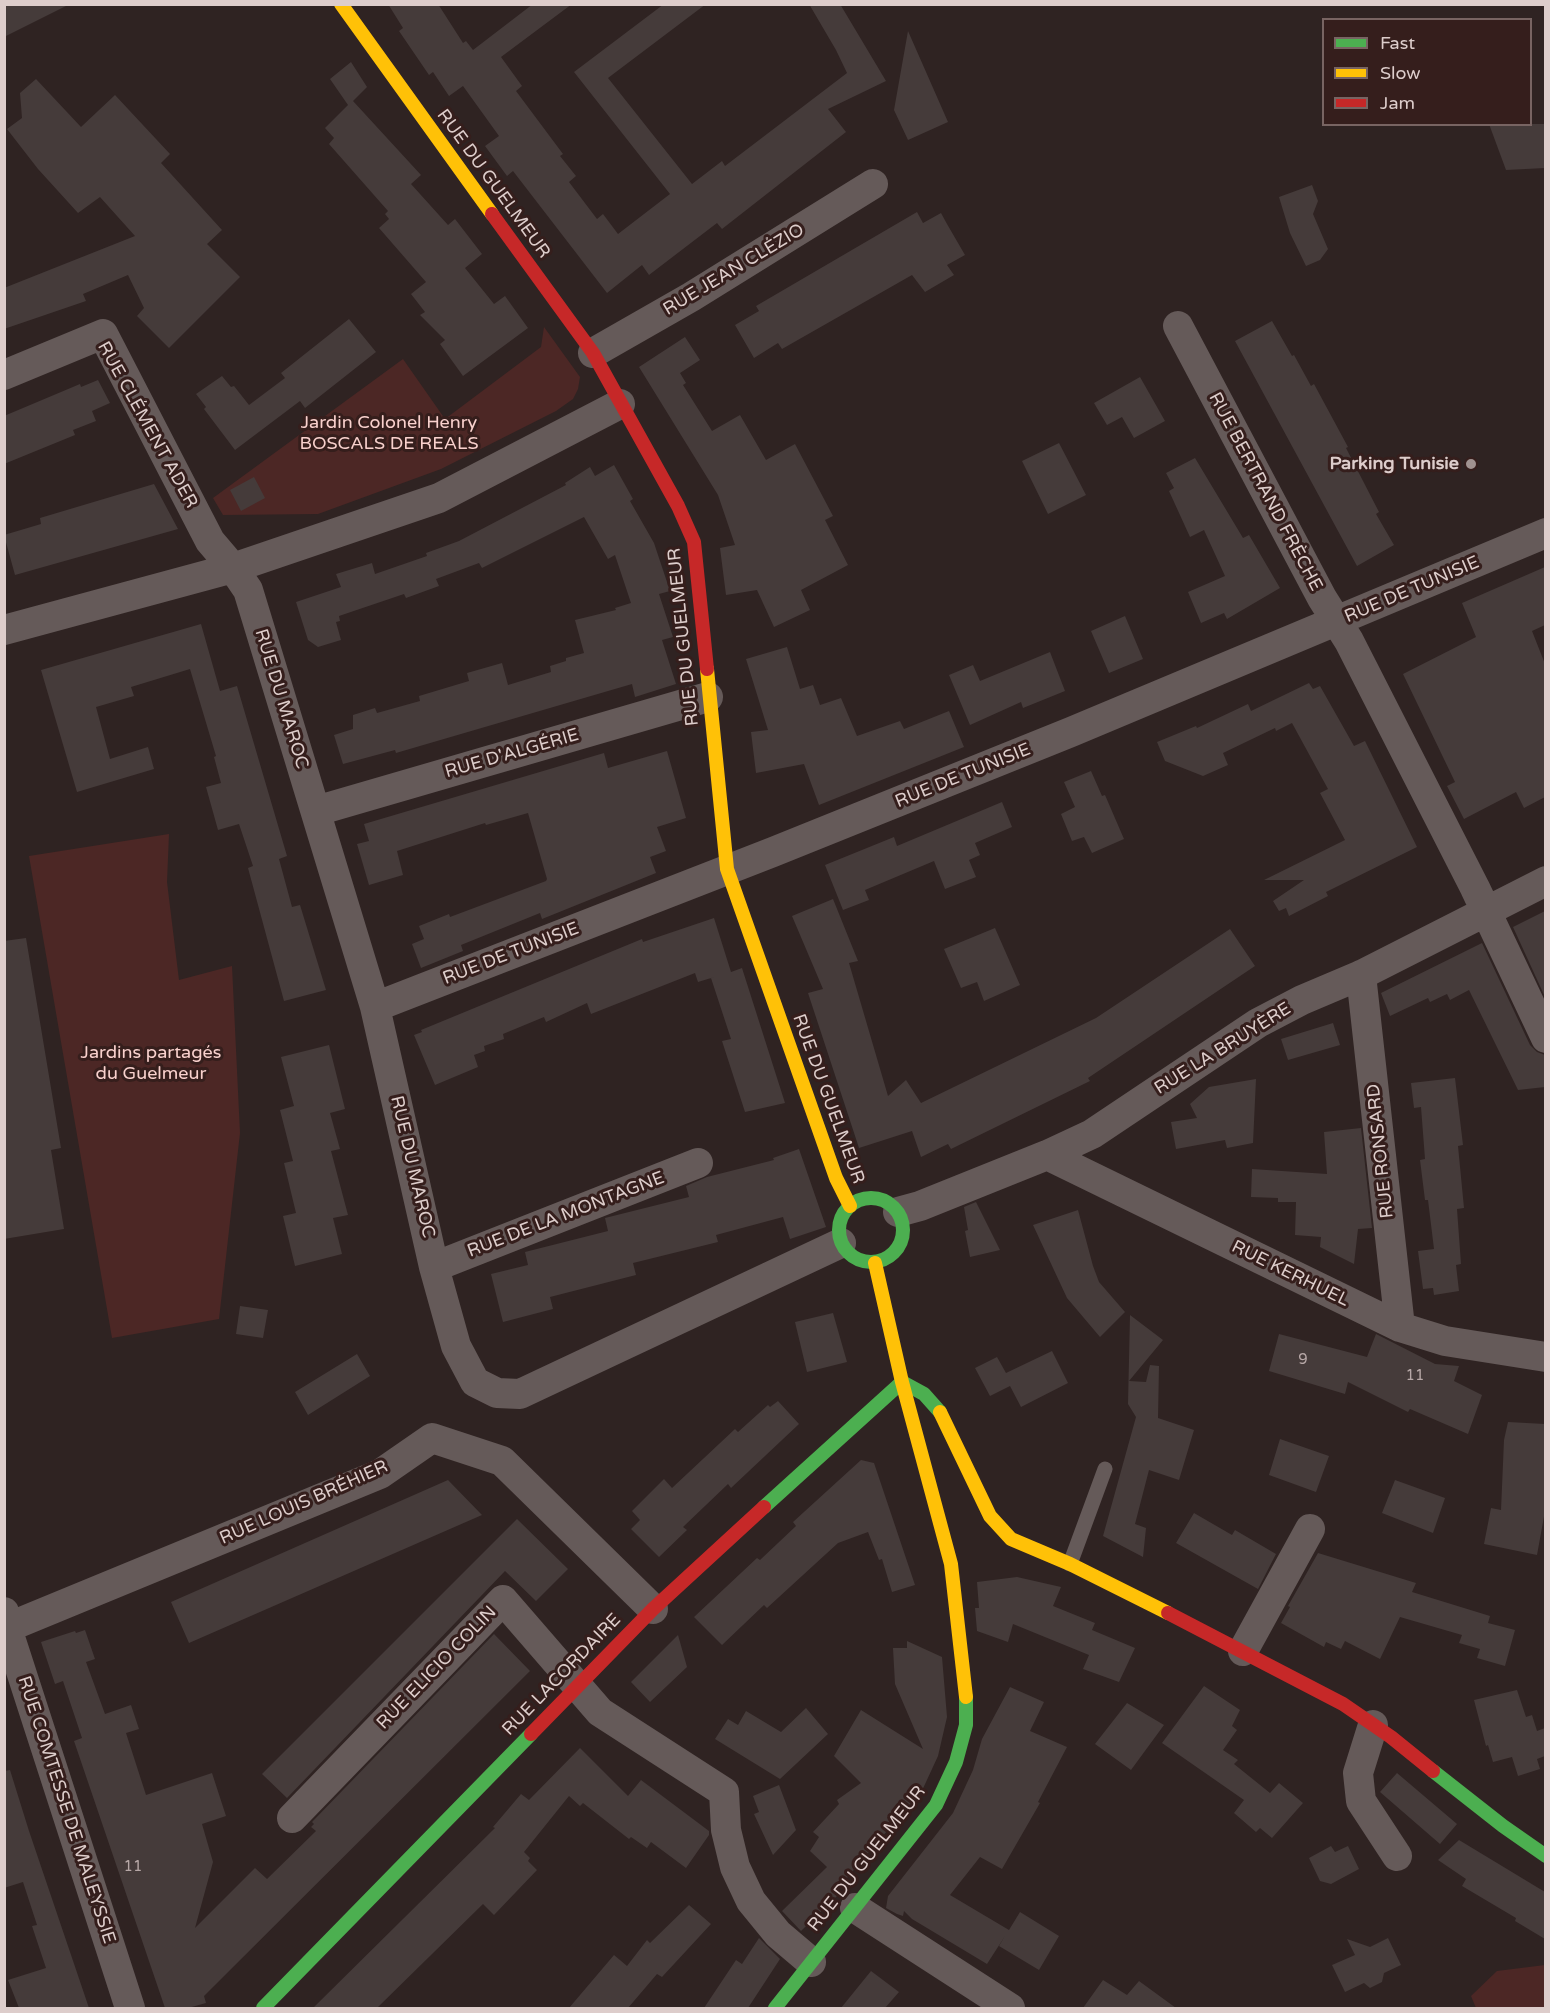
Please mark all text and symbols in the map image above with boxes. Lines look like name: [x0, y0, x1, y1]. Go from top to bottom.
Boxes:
legend: [1322, 18, 1532, 126]
text: Fast: [1380, 32, 1415, 54]
text: Slow: [1380, 62, 1421, 84]
text: Jam: [1380, 92, 1415, 114]
street label: RUE DU GUELMEUR: [432, 105, 554, 263]
street label: RUE JEAN CLÉZIO: [660, 219, 808, 321]
street label: RUE CLÉMENT ADER: [92, 338, 202, 512]
street label: RUE BERTRAND FRÈCHE: [1203, 389, 1327, 595]
park label: Jardin Colonel Henry BOSCALS DE REALS: [299, 412, 479, 454]
place label: Parking Tunisie: [1329, 453, 1459, 475]
marker: Parking Tunisie: [1464, 457, 1478, 471]
street label: RUE DU GUELMEUR: [664, 547, 704, 727]
street label: RUE DE TUNISIE: [1341, 552, 1483, 628]
street label: RUE DU MAROC: [249, 626, 313, 772]
street label: RUE D'ALGÉRIE: [442, 725, 582, 783]
street label: RUE DE TUNISIE: [892, 739, 1034, 813]
street label: RUE DE TUNISIE: [440, 918, 582, 990]
street label: RUE LA BRUYÈRE: [1151, 998, 1295, 1100]
street label: RUE DU GUELMEUR: [787, 1011, 869, 1187]
park label: Jardins partagés du Guelmeur: [81, 1042, 221, 1084]
street label: RUE RONSARD: [1363, 1083, 1399, 1219]
street label: RUE DU MAROC: [385, 1094, 439, 1240]
street label: RUE DE LA MONTAGNE: [464, 1167, 668, 1263]
street label: RUE KERHUEL: [1228, 1236, 1352, 1312]
house number: 9: [1298, 1351, 1308, 1369]
house number: 11: [1406, 1367, 1424, 1385]
street label: RUE LOUIS BRÉHIER: [217, 1456, 391, 1550]
street label: RUE ELICIO COLIN: [373, 1602, 501, 1734]
street label: RUE LACORDAIRE: [498, 1609, 626, 1741]
street label: RUE COMTESSE DE MALEYSSIE: [12, 1673, 120, 1947]
street label: RUE DU GUELMEUR: [803, 1782, 931, 1936]
house number: 11: [124, 1858, 142, 1876]

